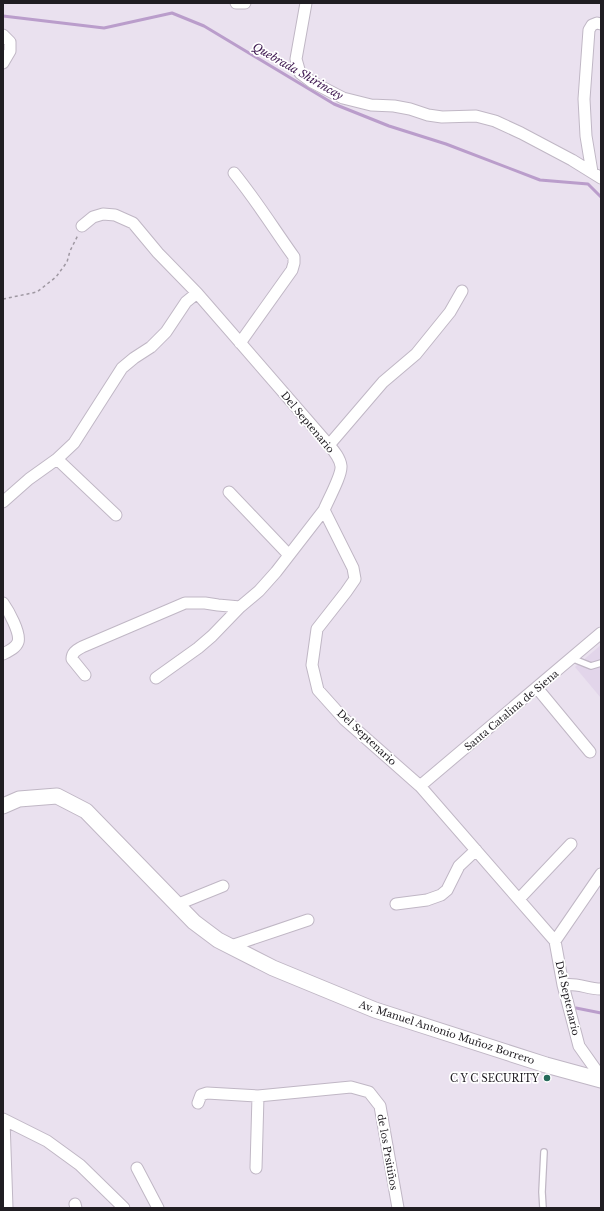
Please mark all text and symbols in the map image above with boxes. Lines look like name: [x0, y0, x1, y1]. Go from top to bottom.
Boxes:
water label: Quebrada Shirincay: [250, 39, 346, 103]
street label: Del Septenario: [278, 389, 337, 456]
street label: Santa Catalina de Siena: [462, 667, 561, 754]
street label: Del Septenario: [334, 707, 399, 768]
street label: Del Septenario: [553, 959, 583, 1037]
street label: Av. Manuel Antonio Muñoz Borrero: [356, 998, 537, 1067]
place label: C Y C SECURITY: [450, 1072, 540, 1085]
marker: C Y C SECURITY: [542, 1073, 552, 1083]
street label: de los Prsitiños: [374, 1113, 401, 1192]

